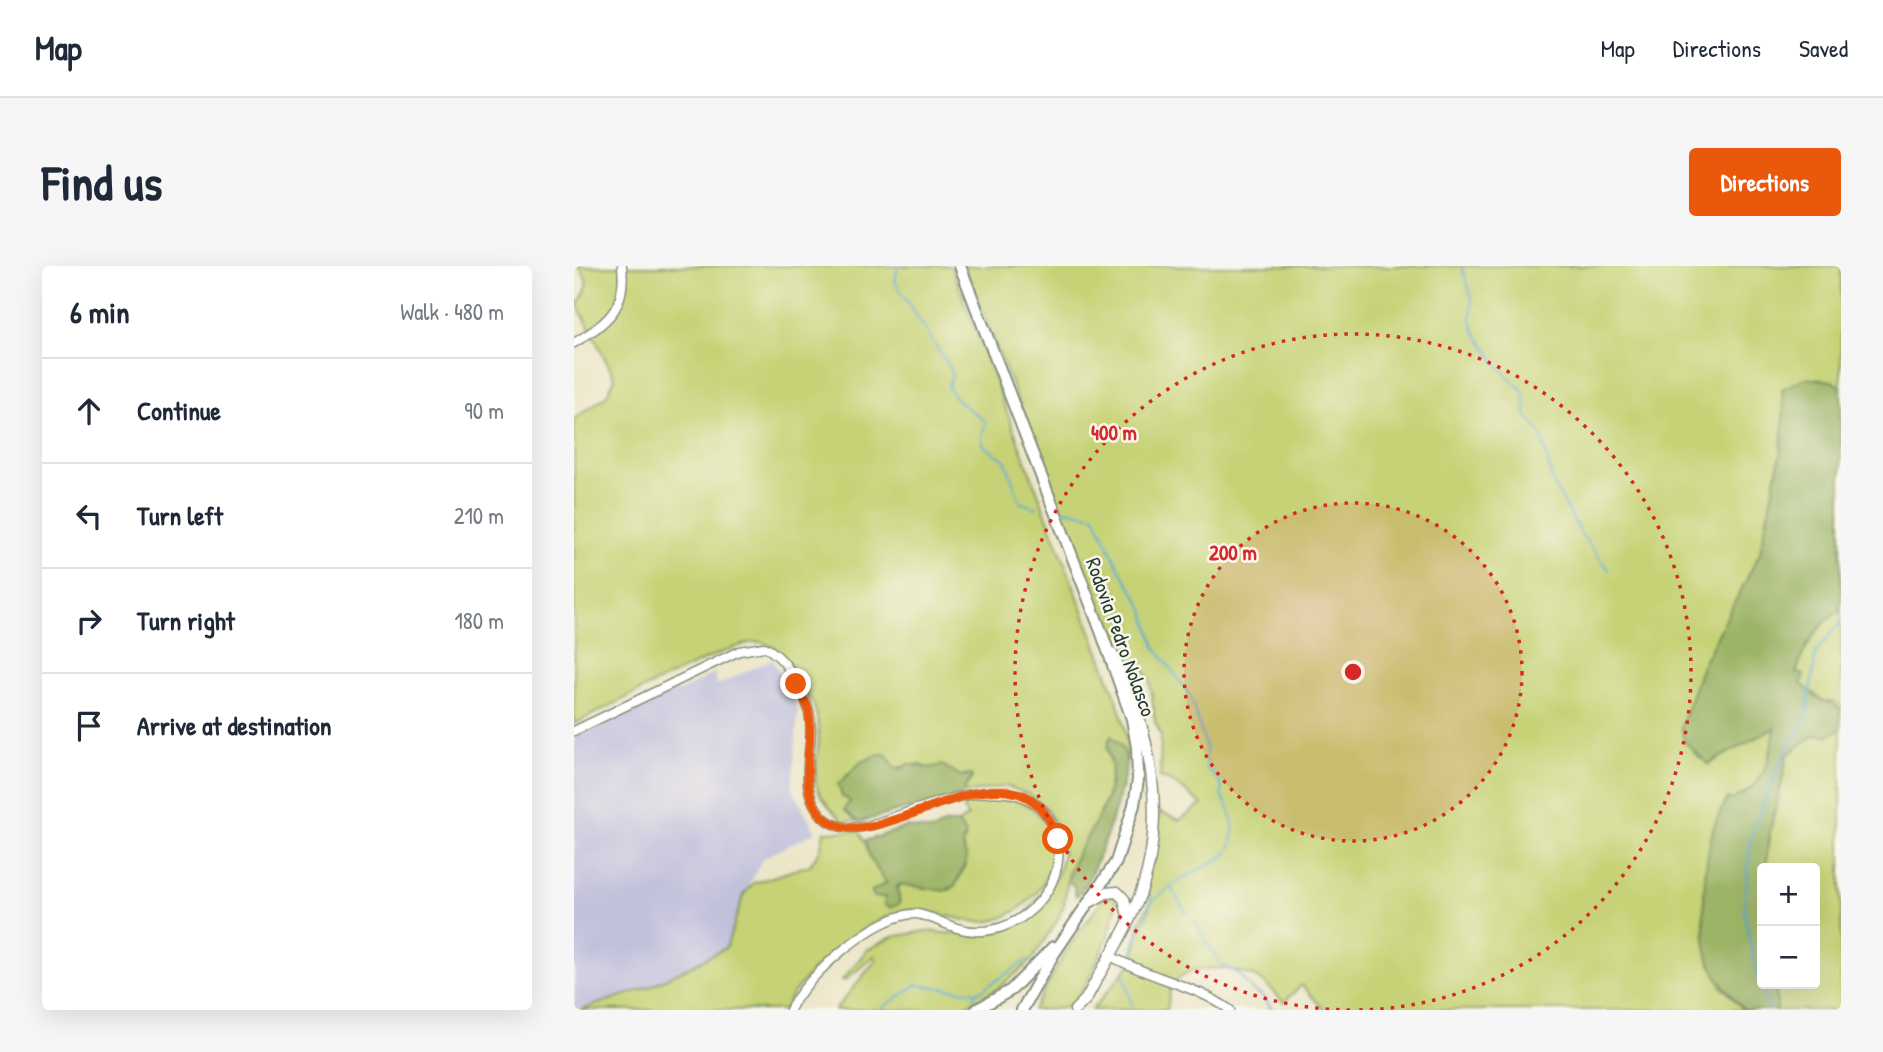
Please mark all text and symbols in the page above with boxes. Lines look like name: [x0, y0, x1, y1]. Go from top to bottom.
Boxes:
text: Map: [35, 26, 82, 70]
text: Map: [1601, 32, 1635, 64]
text: Directions: [1673, 32, 1761, 64]
text: Saved: [1799, 32, 1848, 64]
button: Directions: [1689, 148, 1841, 216]
text: Find us: [42, 149, 162, 215]
text: 6 min: [70, 292, 130, 332]
text: Walk · 480 m: [400, 296, 504, 327]
icon: ahead: [70, 392, 108, 430]
text: Continue: [137, 393, 221, 428]
text: 90 m: [464, 395, 504, 426]
text: 400 m: [1091, 418, 1137, 447]
icon: left: [70, 497, 108, 535]
text: Turn left: [137, 498, 223, 533]
text: 210 m: [454, 500, 504, 531]
text: 200 m: [1209, 538, 1257, 567]
street label: Rodovia Pedro Nolasco: [1079, 554, 1163, 720]
icon: right: [70, 602, 108, 640]
text: Turn right: [137, 603, 235, 638]
text: 180 m: [454, 605, 504, 636]
centre of rings: [1341, 660, 1365, 684]
route end: [780, 668, 811, 699]
icon: arrive: [70, 707, 108, 745]
text: Arrive at destination: [137, 708, 332, 743]
route start: [1042, 823, 1073, 854]
map controls: [1757, 863, 1820, 989]
button: +: [1757, 863, 1820, 926]
button: −: [1757, 926, 1820, 989]

